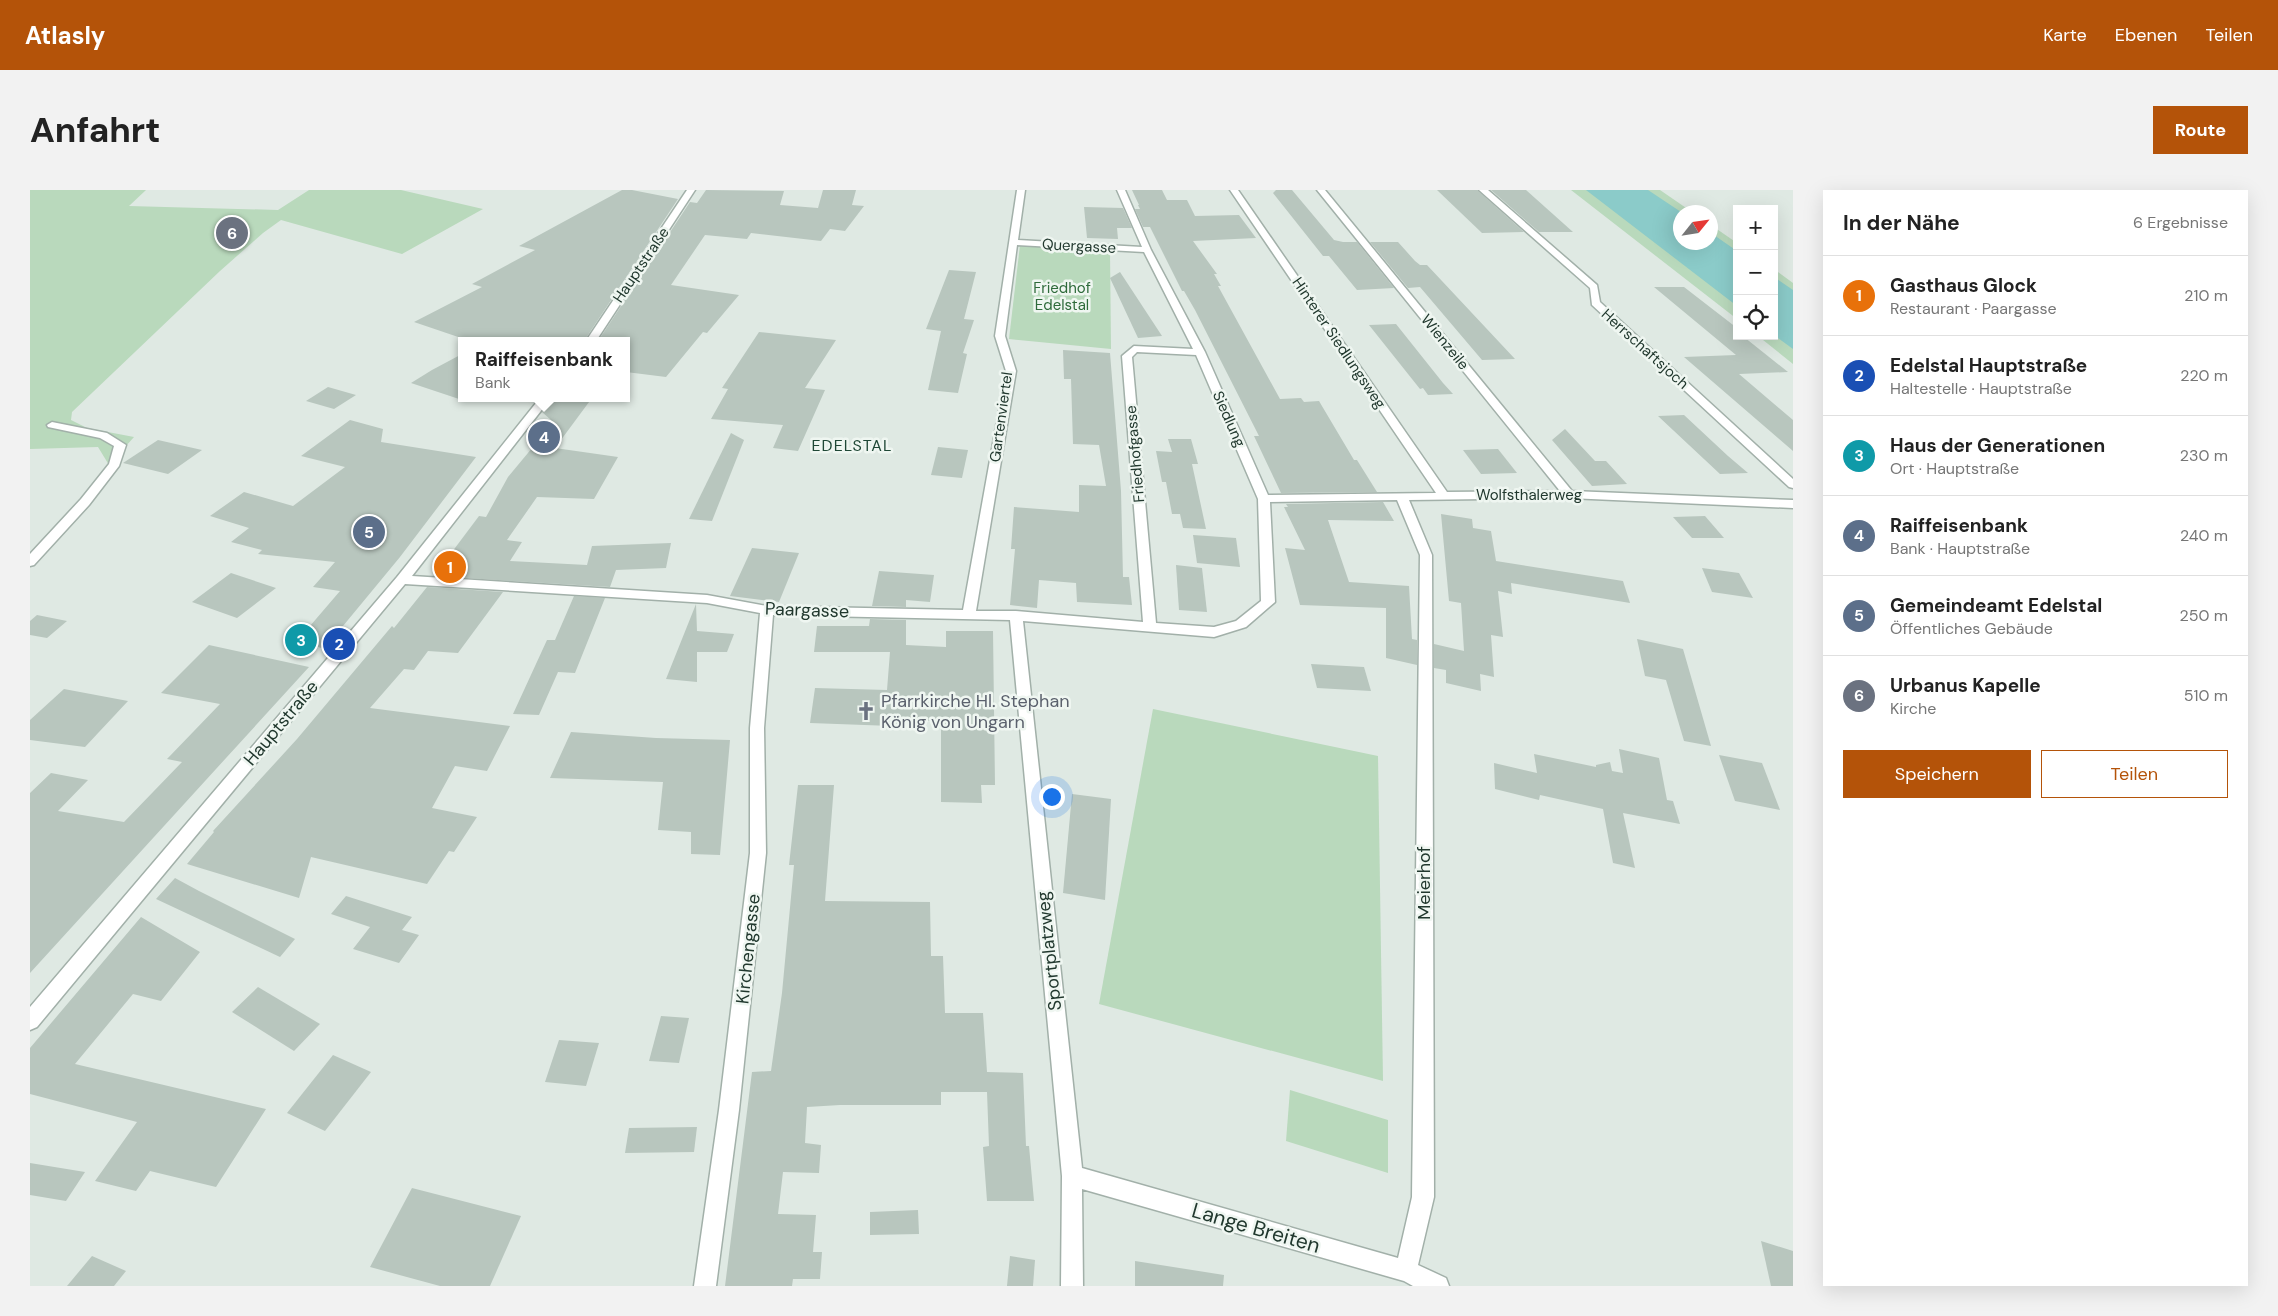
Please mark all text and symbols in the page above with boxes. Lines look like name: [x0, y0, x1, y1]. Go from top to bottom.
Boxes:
text: Atlasly: [25, 20, 105, 51]
text: Karte: [2043, 23, 2087, 47]
text: Ebenen: [2115, 23, 2177, 47]
text: Teilen: [2205, 23, 2253, 47]
button: Route: [2153, 106, 2248, 154]
text: Anfahrt: [30, 107, 160, 153]
north arrow: [1673, 205, 1718, 250]
map controls: [1733, 205, 1778, 340]
button: +: [1733, 205, 1778, 250]
text: In der Nähe: [1843, 209, 1960, 237]
text: 6 Ergebnisse: [2133, 212, 2228, 233]
pin: 6: [216, 214, 248, 252]
street label: Hauptstraße: [608, 223, 674, 307]
street label: Quergasse: [1041, 234, 1117, 258]
button: −: [1733, 250, 1778, 295]
street label: Hinterer Siedlungsweg: [1288, 273, 1390, 413]
text: Gasthaus Glock: [1890, 273, 2037, 298]
park label: Friedhof Edelstal: [1033, 278, 1091, 315]
text: 1: [1856, 285, 1862, 306]
text: 210 m: [2184, 285, 2228, 306]
button: locate: [1733, 295, 1778, 340]
text: Restaurant · Paargasse: [1890, 298, 2057, 319]
street label: Herrschaftsjoch: [1597, 304, 1693, 394]
street label: Wienzeile: [1416, 310, 1474, 374]
popup: [458, 337, 630, 402]
text: Raiffeisenbank: [475, 347, 613, 372]
text: Edelstal Hauptstraße: [1890, 353, 2087, 378]
text: 2: [1854, 365, 1864, 386]
text: 220 m: [2180, 365, 2228, 386]
street label: Gartenviertel: [985, 371, 1017, 463]
text: Bank: [475, 372, 511, 393]
text: Haltestelle · Hauptstraße: [1890, 378, 2072, 399]
street label: Siedlung: [1208, 388, 1250, 450]
street label: Friedhofgasse: [1121, 405, 1149, 503]
pin: 4: [528, 418, 560, 456]
text: Haus der Generationen: [1890, 433, 2105, 458]
district label: EDELSTAL: [812, 435, 892, 456]
text: 3: [1854, 445, 1864, 466]
text: 230 m: [2180, 445, 2228, 466]
text: Ort · Hauptstraße: [1890, 458, 2019, 479]
street label: Wolfsthalerweg: [1476, 485, 1582, 505]
pin: 5: [353, 513, 385, 551]
text: Raiffeisenbank: [1890, 513, 2028, 538]
text: 4: [1854, 525, 1864, 546]
text: 240 m: [2180, 525, 2228, 546]
text: Bank · Hauptstraße: [1890, 538, 2030, 559]
pin: 1: [434, 548, 466, 586]
text: Gemeindeamt Edelstal: [1890, 593, 2102, 618]
street label: Paargasse: [765, 597, 849, 623]
text: 5: [1854, 605, 1864, 626]
text: 250 m: [2180, 605, 2228, 626]
text: Öffentliches Gebäude: [1890, 618, 2053, 639]
pin: 3: [285, 621, 317, 659]
pin: 2: [323, 625, 355, 663]
text: Urbanus Kapelle: [1890, 673, 2041, 698]
street label: Hauptstraße: [238, 675, 324, 771]
text: 6: [1854, 685, 1864, 706]
text: 510 m: [2184, 685, 2228, 706]
place label: Pfarrkirche Hl. Stephan König von Ungarn: [881, 689, 1070, 734]
text: Kirche: [1890, 698, 1936, 719]
church icon: Pfarrkirche Hl. Stephan König von Ungarn: [855, 700, 877, 722]
button: Speichern: [1843, 750, 2031, 798]
button: Teilen: [2041, 750, 2228, 798]
your location: [1039, 784, 1065, 810]
street label: Meierhof: [1412, 846, 1436, 920]
street label: Sportplatzweg: [1031, 890, 1067, 1012]
street label: Kirchengasse: [730, 893, 766, 1005]
street label: Lange Breiten: [1189, 1196, 1323, 1260]

